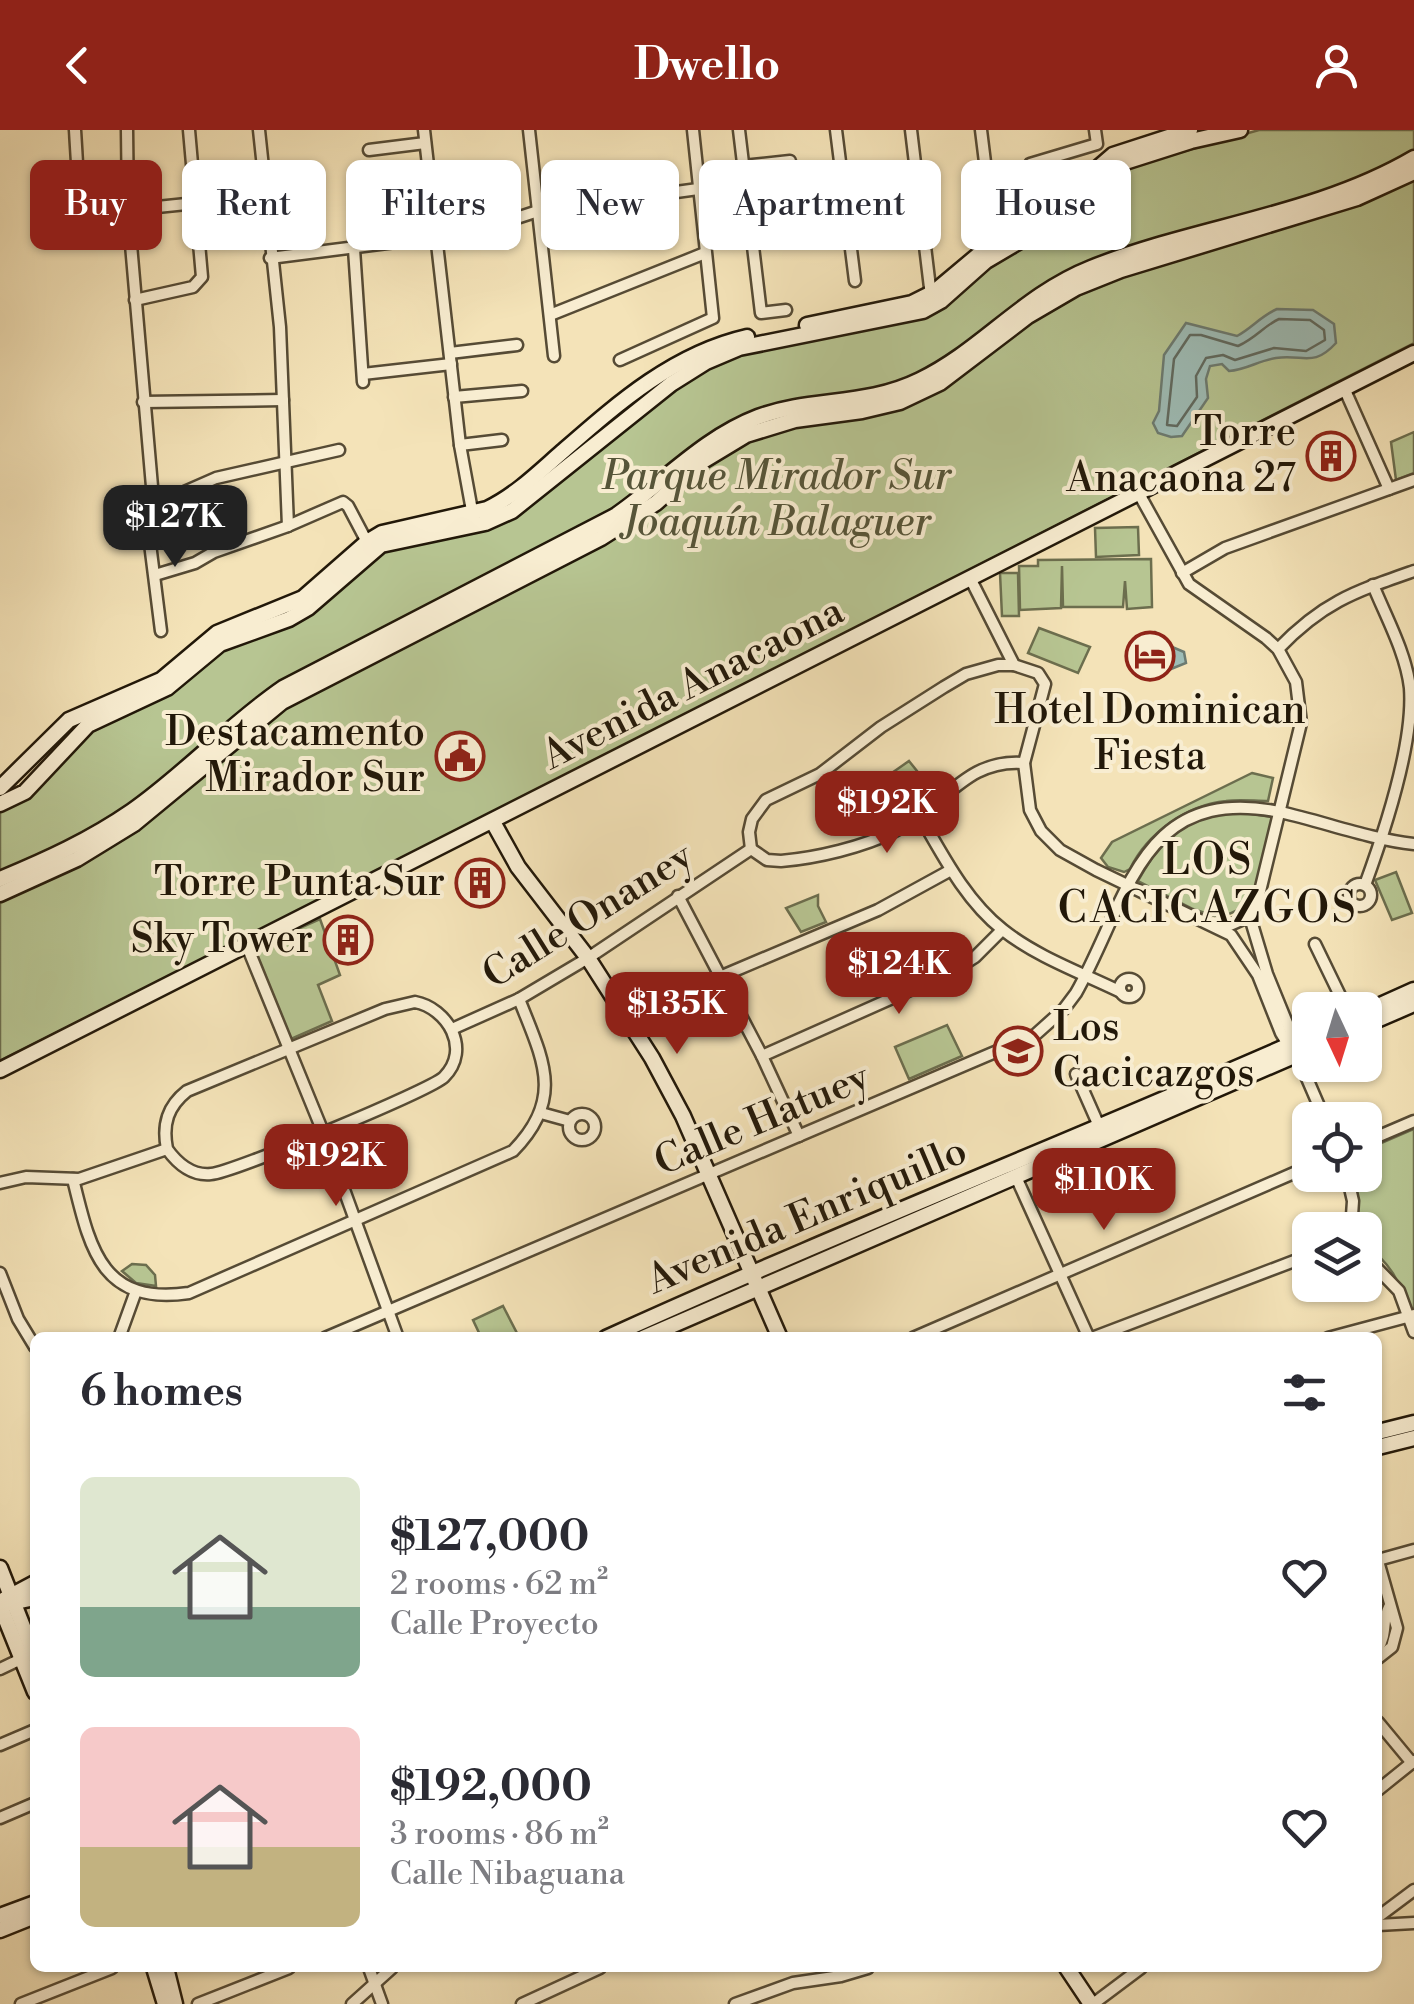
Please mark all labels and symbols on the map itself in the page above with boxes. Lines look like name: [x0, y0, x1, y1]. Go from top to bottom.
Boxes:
place label: Torre Anacaona 27: [1065, 408, 1296, 504]
building icon: Torre Anacaona 27: [1305, 430, 1357, 482]
park label: Parque Mirador Sur Joaquín Balaguer: [601, 452, 953, 548]
pin: $127K: [105, 485, 245, 570]
street label: Avenida Anacaona: [533, 586, 853, 782]
hotel icon: Hotel Dominican Fiesta: [1124, 630, 1176, 682]
place label: Hotel Dominican Fiesta: [994, 686, 1306, 782]
place label: Destacamento Mirador Sur: [165, 708, 425, 804]
public building icon: Destacamento Mirador Sur: [434, 730, 486, 782]
pin: $192K: [817, 771, 957, 856]
street label: Calle Onaney: [474, 831, 703, 1001]
district label: LOS CACICAZGOS: [1058, 835, 1358, 936]
building icon: Torre Punta Sur: [454, 857, 506, 909]
place label: Torre Punta Sur: [154, 858, 445, 908]
building icon: Sky Tower: [322, 914, 374, 966]
place label: Sky Tower: [131, 915, 313, 966]
pin: $124K: [829, 932, 969, 1017]
pin: $135K: [607, 972, 747, 1057]
north arrow: [1292, 992, 1382, 1082]
place label: Los Cacicazgos: [1053, 1003, 1254, 1100]
school or university icon: Los Cacicazgos: [992, 1025, 1044, 1077]
street label: Calle Hatuey: [647, 1052, 878, 1189]
pin: $192K: [266, 1124, 406, 1209]
street label: Avenida Enriquillo: [638, 1126, 975, 1306]
pin: $110K: [1034, 1148, 1174, 1233]

